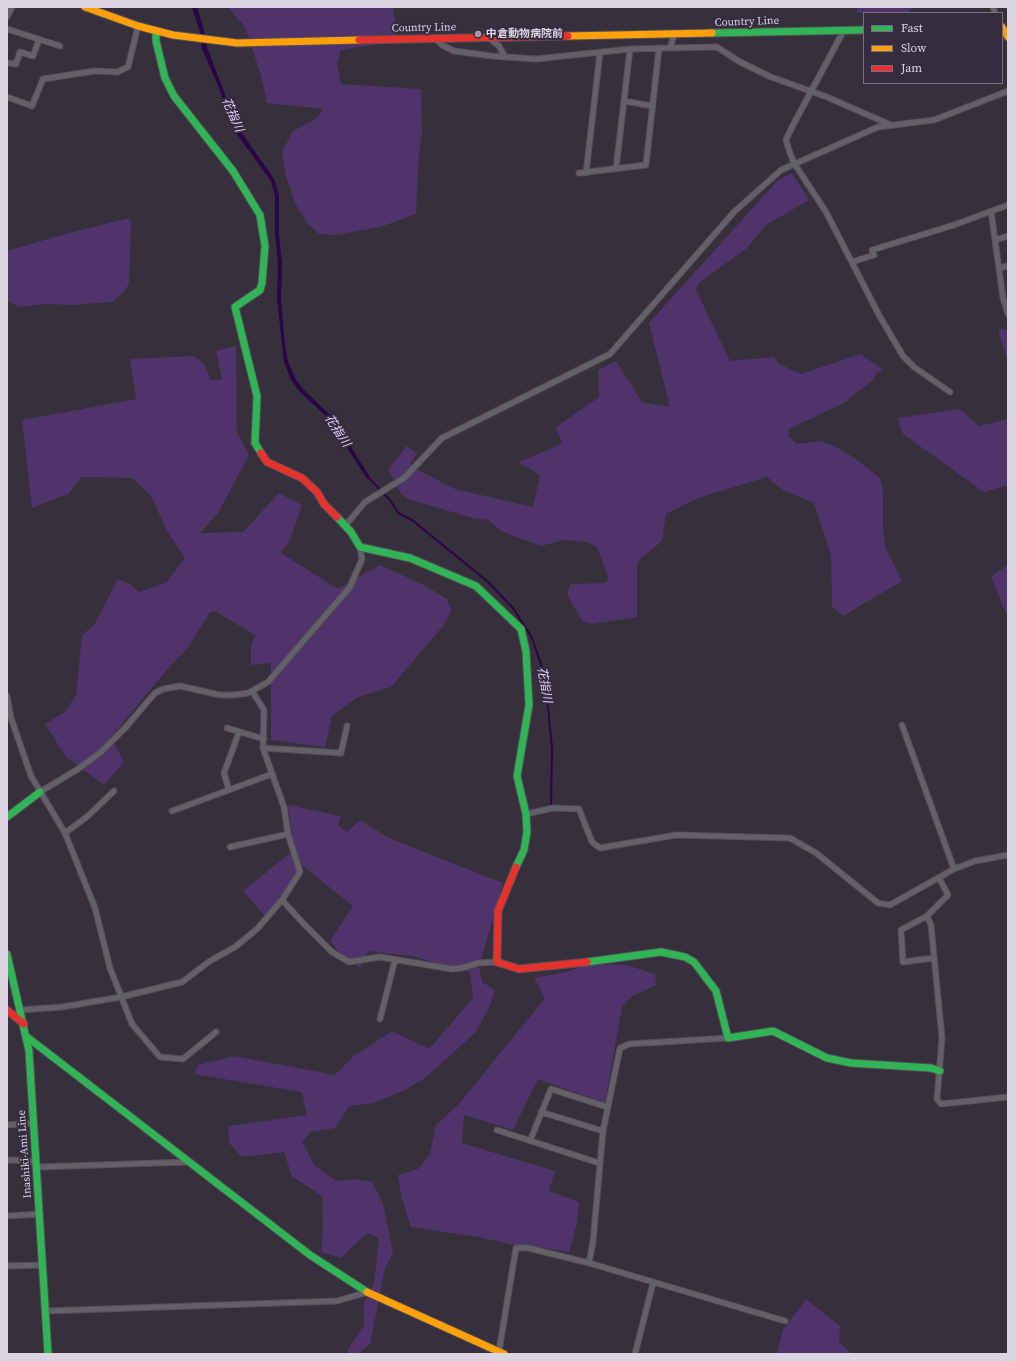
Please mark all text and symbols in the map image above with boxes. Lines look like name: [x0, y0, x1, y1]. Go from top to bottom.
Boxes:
legend: [863, 12, 1003, 84]
street label: Country Line: [715, 14, 779, 30]
text: Fast: [901, 20, 923, 36]
street label: Country Line: [392, 21, 456, 35]
place label: 中倉動物病院前: [486, 27, 563, 41]
marker: 中倉動物病院前: [473, 29, 483, 39]
text: Slow: [901, 40, 926, 56]
text: Jam: [901, 60, 922, 76]
water label: 花指川: [218, 96, 246, 134]
water label: 花指川: [321, 412, 353, 450]
water label: 花指川: [534, 666, 554, 704]
street label: Inashiki-Ami Line: [15, 1109, 35, 1199]

